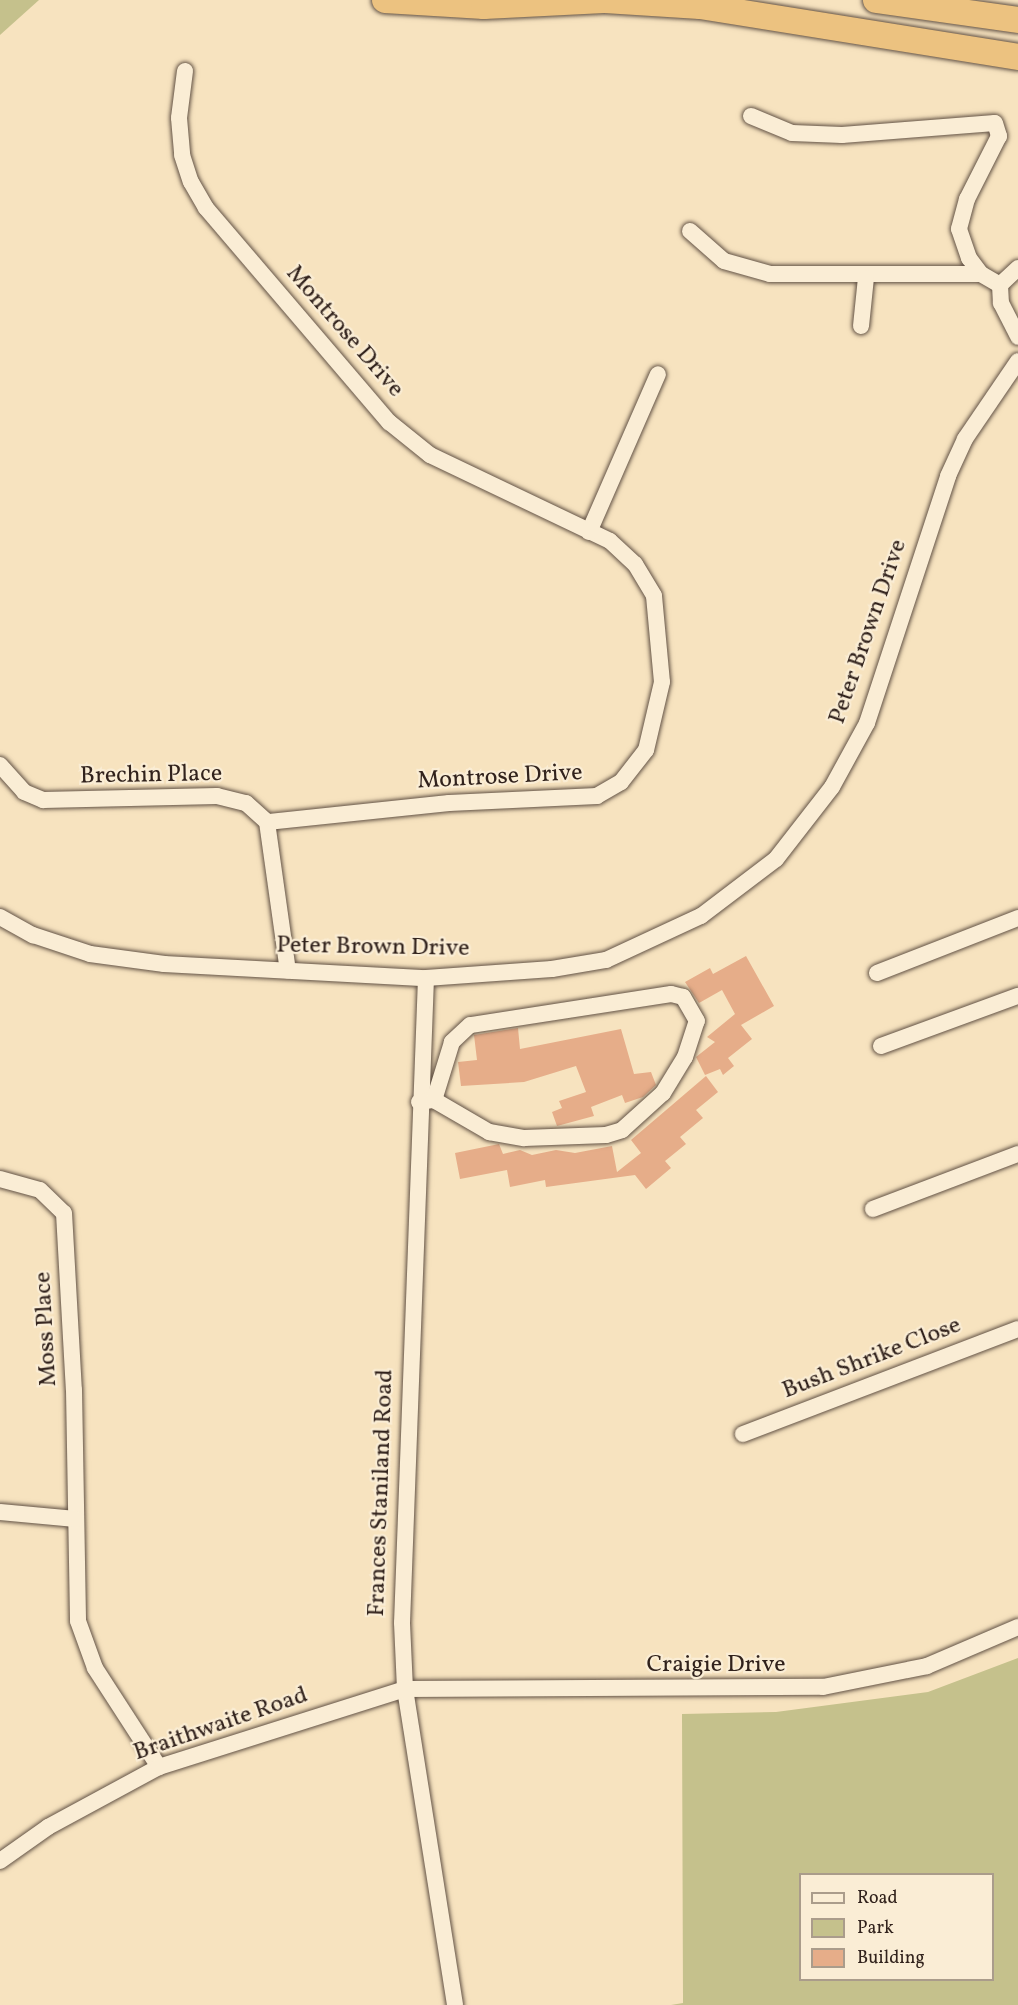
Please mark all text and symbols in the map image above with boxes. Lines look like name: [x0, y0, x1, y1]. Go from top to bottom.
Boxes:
street label: Montrose Drive: [279, 260, 409, 404]
street label: Peter Brown Drive: [824, 536, 914, 728]
street label: Montrose Drive: [417, 759, 583, 797]
street label: Brechin Place: [80, 760, 222, 792]
street label: Peter Brown Drive: [276, 932, 470, 964]
street label: Moss Place: [30, 1271, 64, 1387]
street label: Bush Shrike Close: [779, 1312, 965, 1406]
street label: Frances Staniland Road: [363, 1369, 401, 1617]
street label: Craigie Drive: [646, 1652, 786, 1680]
street label: Braithwaite Road: [130, 1682, 312, 1768]
legend: [799, 1873, 994, 1981]
text: Road: [857, 1886, 898, 1911]
text: Park: [857, 1916, 894, 1941]
text: Building: [857, 1946, 925, 1971]

